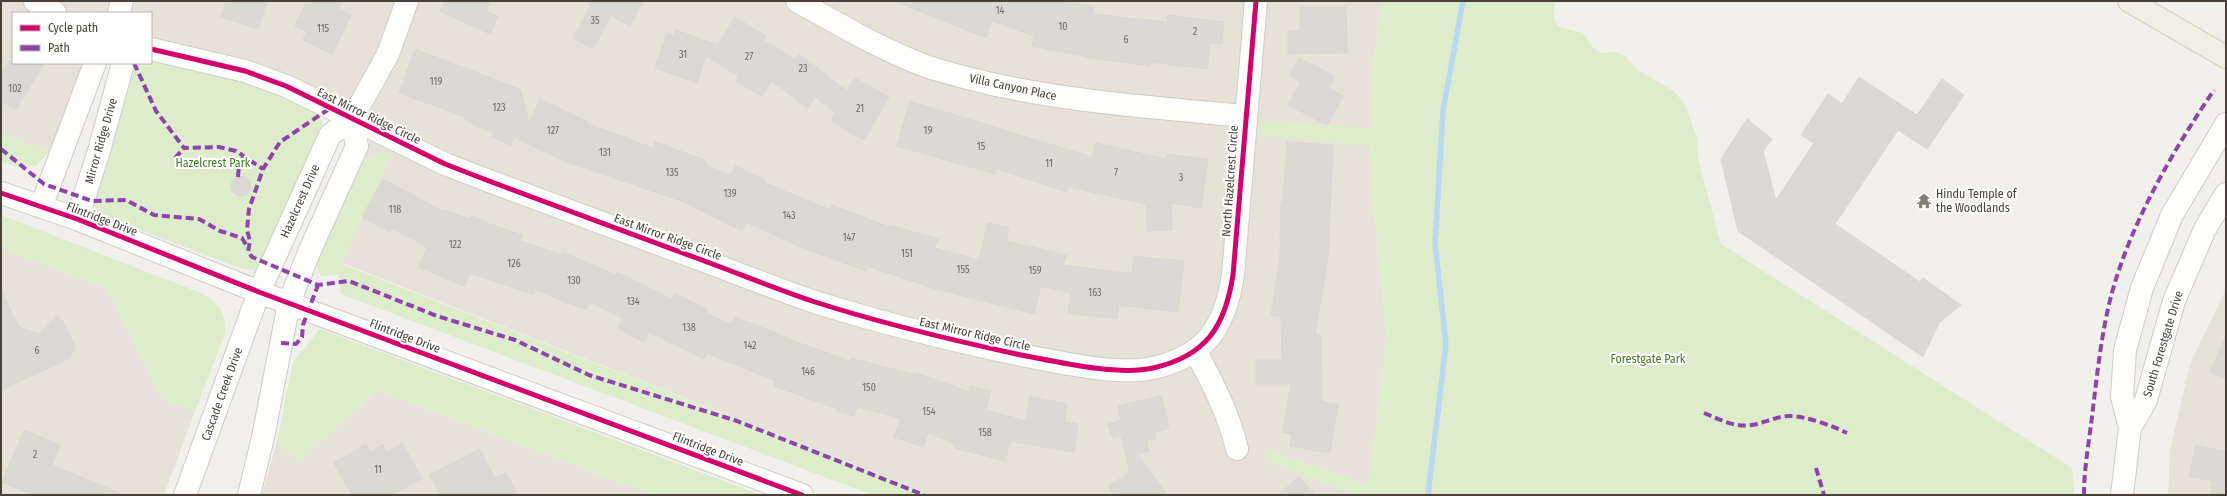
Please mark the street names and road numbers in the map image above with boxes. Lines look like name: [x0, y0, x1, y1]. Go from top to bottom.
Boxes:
street label: Villa Canyon Place: [968, 71, 1058, 103]
street label: East Mirror Ridge Circle: [315, 85, 423, 147]
street label: Mirror Ridge Drive: [82, 96, 120, 185]
street label: North Hazelcrest Circle: [1219, 125, 1241, 237]
street label: Hazelcrest Drive: [278, 162, 322, 240]
street label: Flintridge Drive: [65, 199, 139, 239]
street label: East Mirror Ridge Circle: [612, 211, 724, 263]
street label: South Forestgate Drive: [2140, 289, 2186, 399]
street label: East Mirror Ridge Circle: [918, 314, 1032, 354]
street label: Flintridge Drive: [368, 316, 442, 356]
street label: Cascade Creek Drive: [199, 345, 245, 443]
street label: Flintridge Drive: [671, 429, 745, 469]

